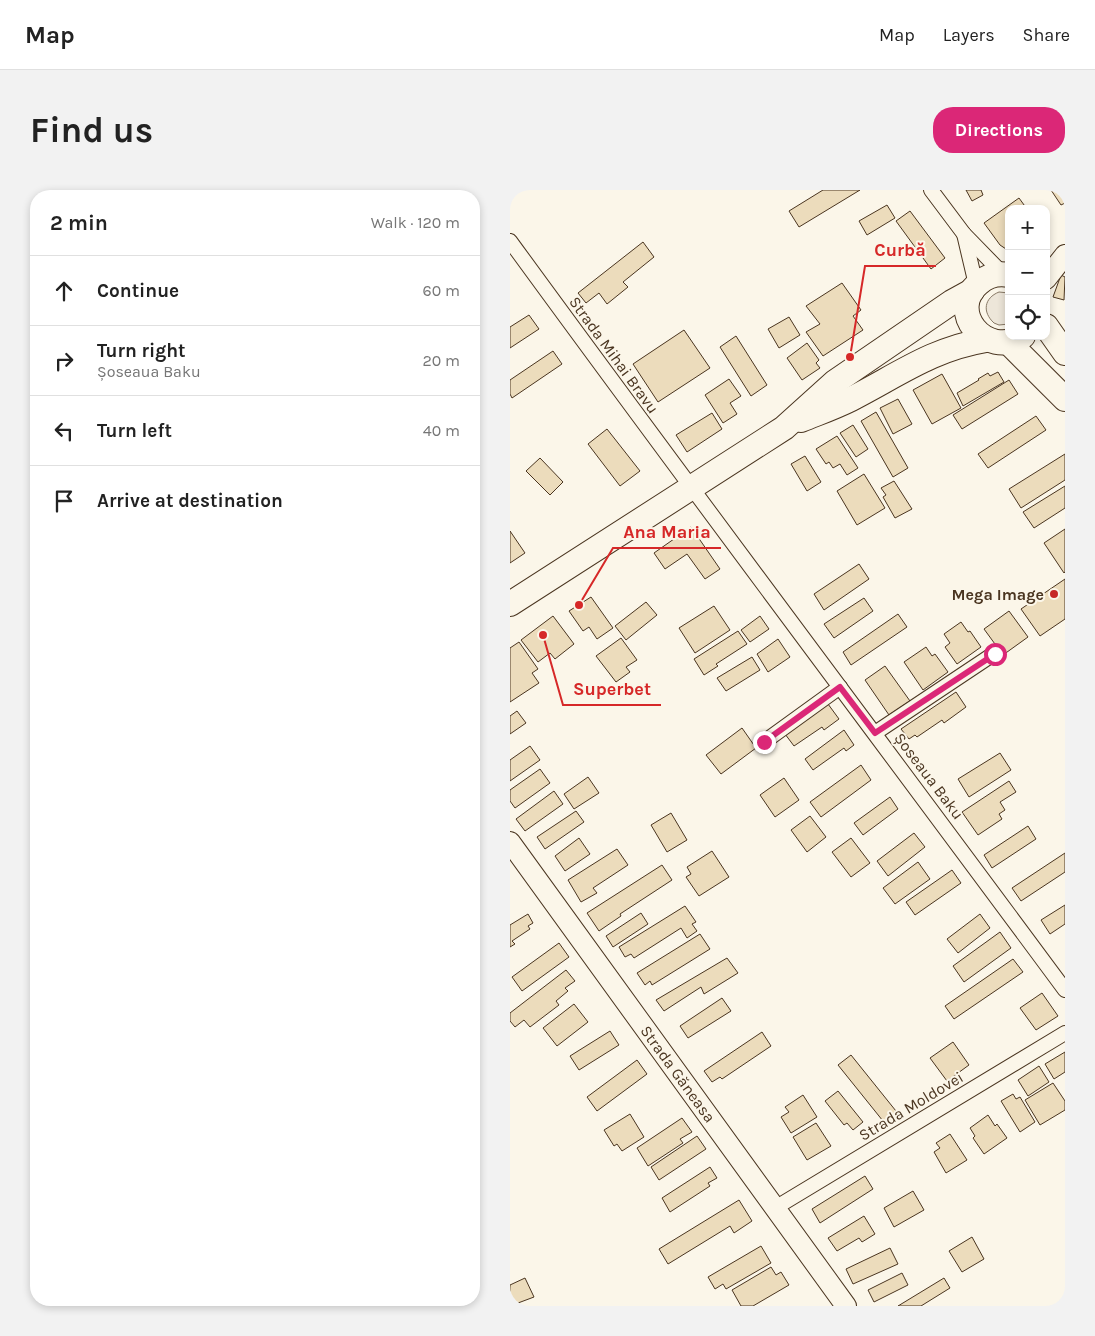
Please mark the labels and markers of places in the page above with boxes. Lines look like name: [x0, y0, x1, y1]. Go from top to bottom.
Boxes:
callout: Curbă: [865, 233, 936, 266]
callout: Ana Maria: [613, 515, 721, 548]
place label: Mega Image: [952, 585, 1044, 604]
marker: Mega Image: [1048, 588, 1060, 600]
callout: Superbet: [563, 672, 661, 705]

